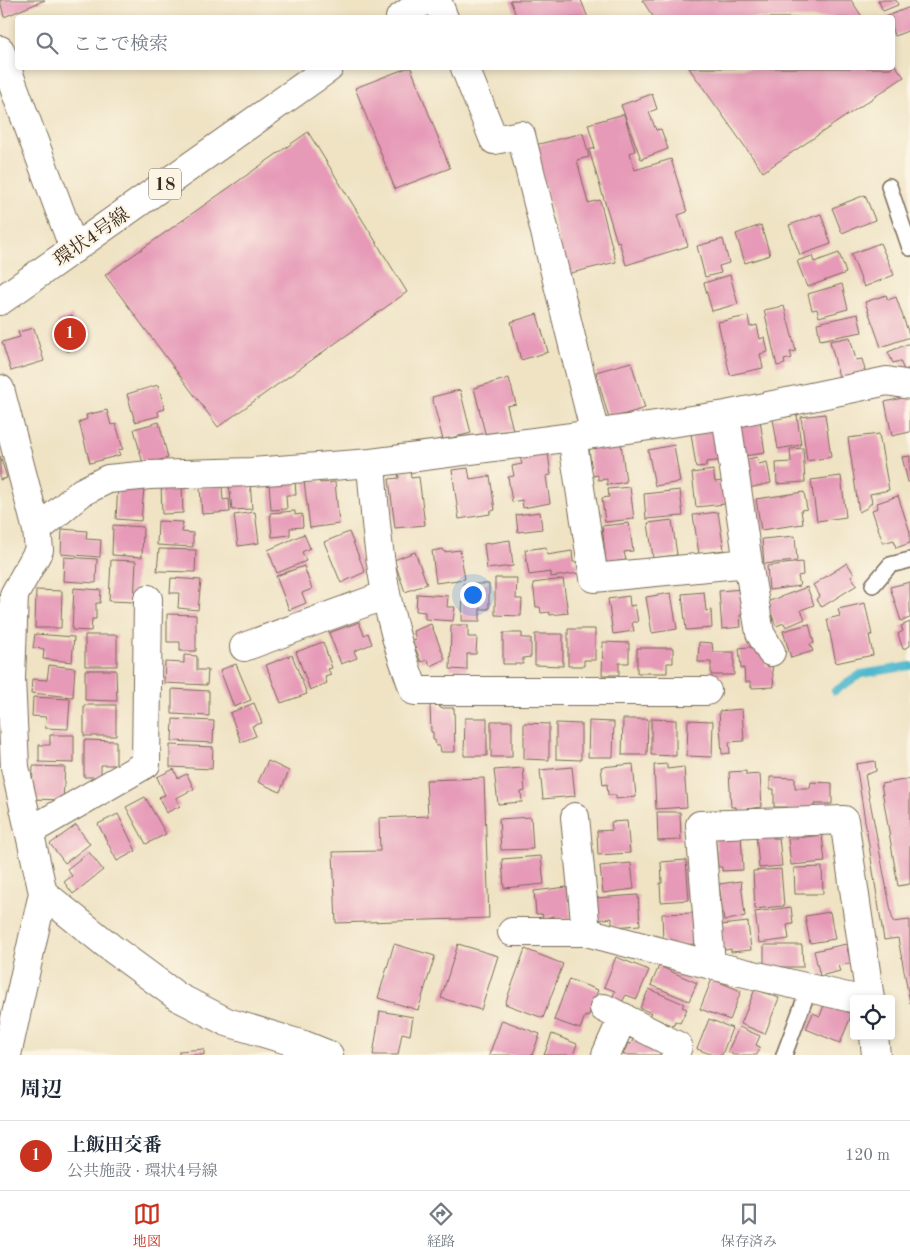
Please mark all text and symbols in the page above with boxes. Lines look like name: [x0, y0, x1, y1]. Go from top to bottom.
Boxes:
search box: [15, 15, 895, 70]
icon: search: [33, 29, 61, 57]
text: ここで検索: [73, 36, 168, 55]
road number: 18: [149, 168, 181, 200]
street label: 環状4号線: [50, 204, 134, 271]
pin: 1: [54, 315, 86, 353]
your location: [460, 582, 486, 608]
map controls: [850, 995, 895, 1040]
button: locate: [850, 995, 895, 1040]
text: 周辺: [20, 1080, 62, 1101]
text: 上飯田交番: [67, 1137, 162, 1156]
text: 1: [31, 1148, 41, 1164]
text: 120 m: [845, 1148, 890, 1164]
text: 公共施設 · 環状4号線: [67, 1164, 218, 1180]
tab: 地図: [133, 1200, 161, 1251]
tab: 経路: [427, 1200, 455, 1251]
tab: 保存済み: [721, 1200, 777, 1251]

